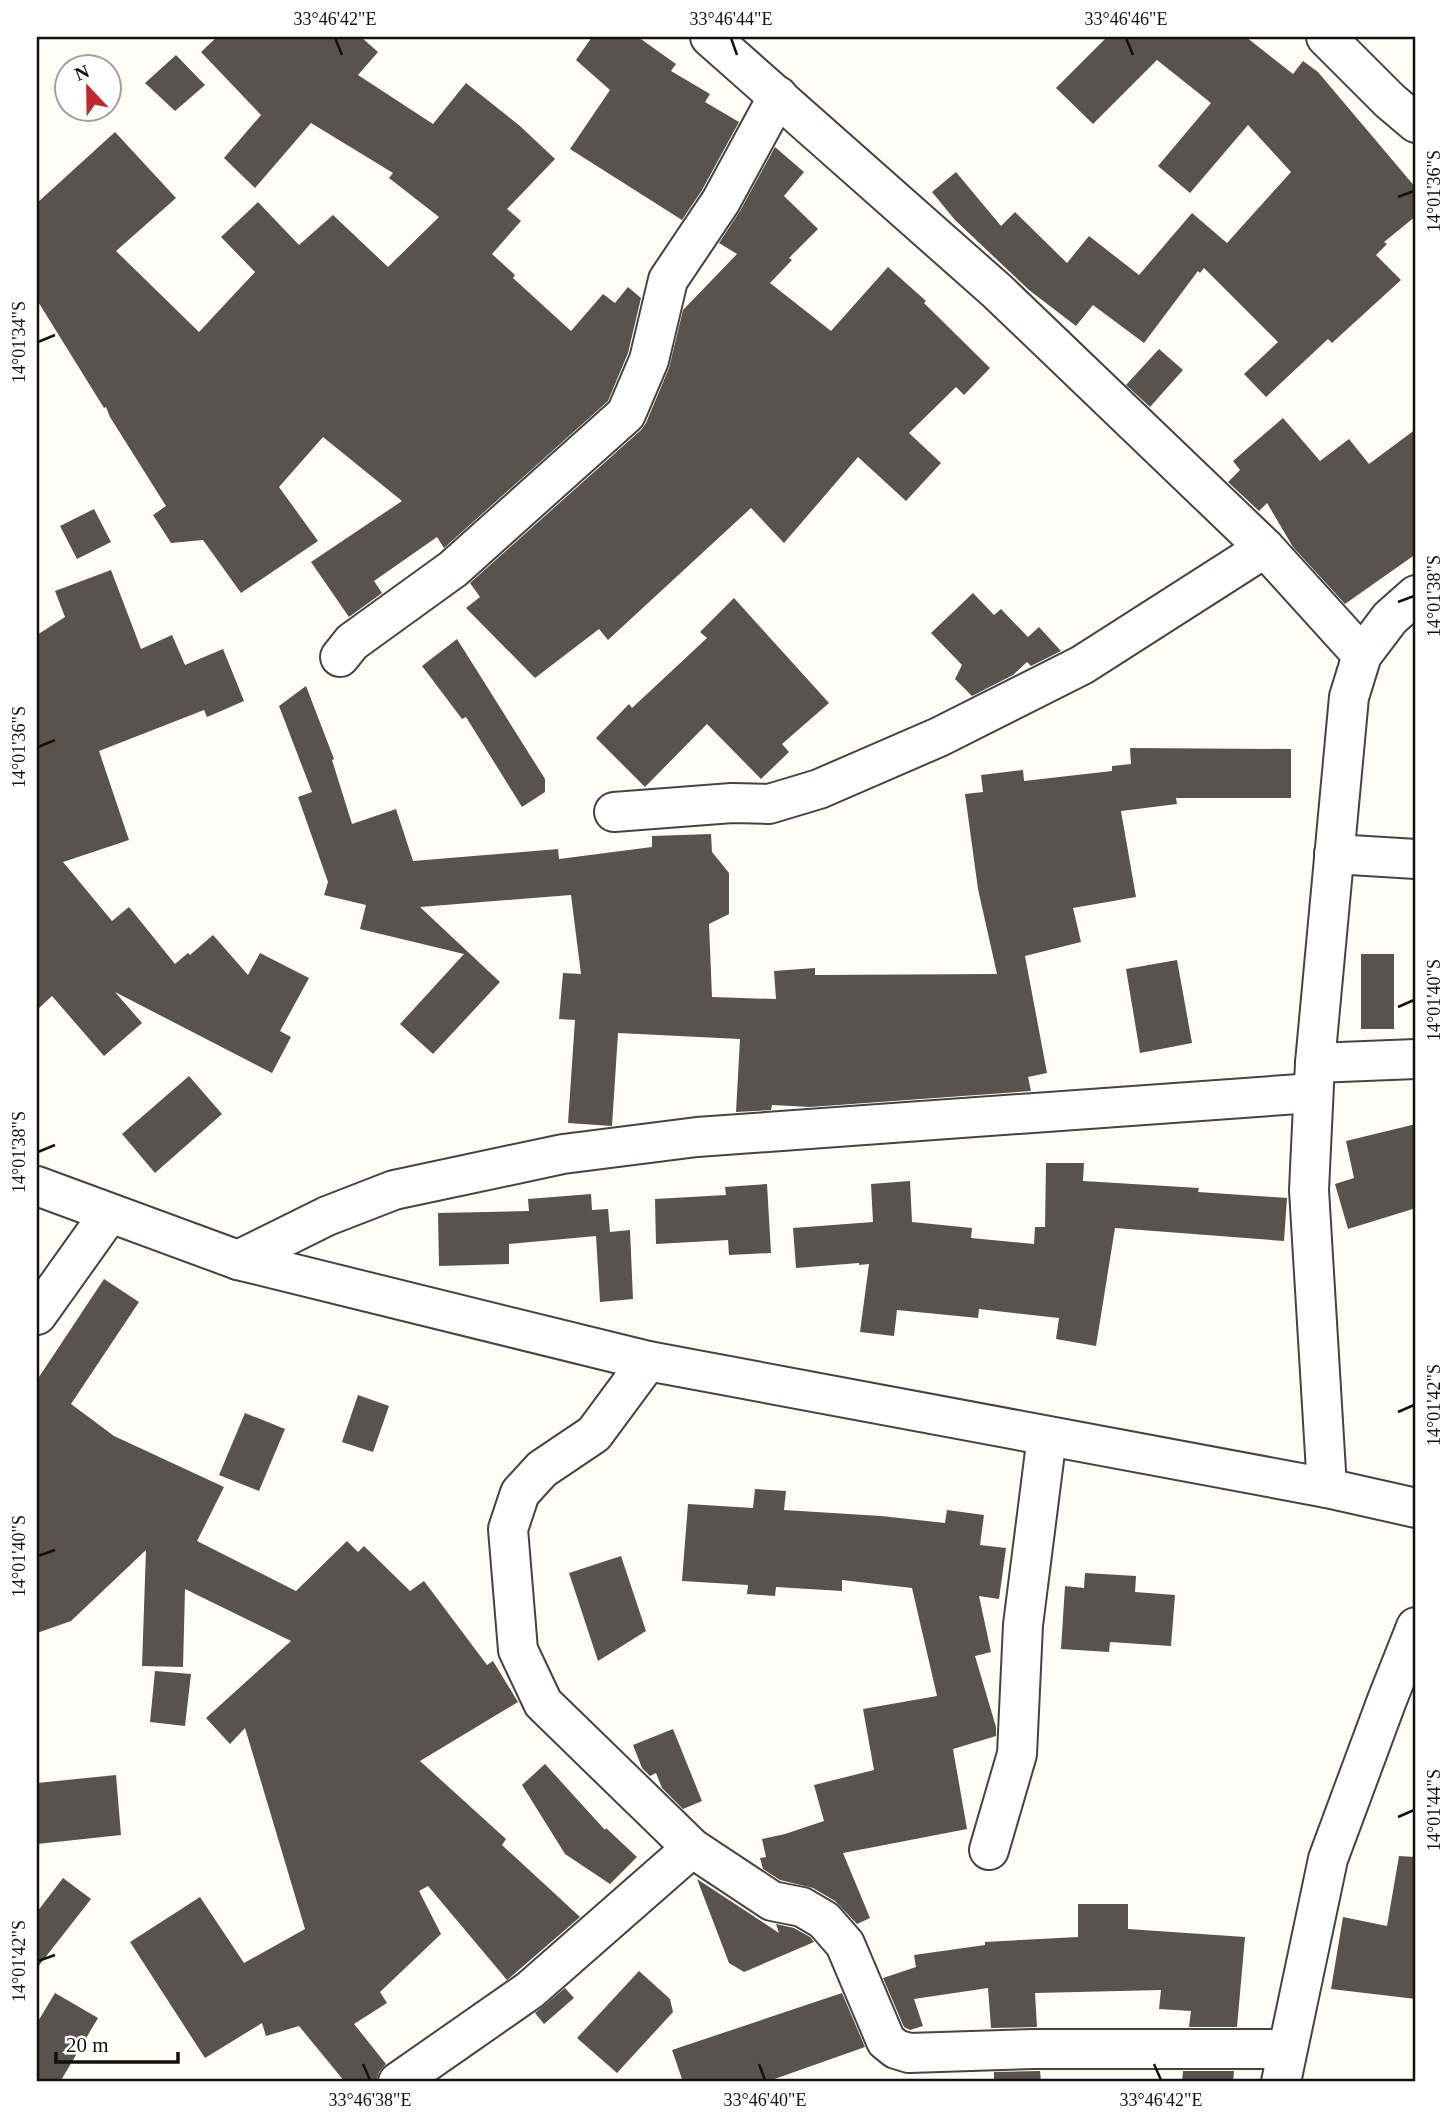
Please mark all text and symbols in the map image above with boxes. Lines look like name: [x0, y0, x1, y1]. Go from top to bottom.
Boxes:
text: 33°46'42"E: [294, 9, 376, 29]
text: 33°46'44"E: [690, 9, 772, 29]
text: 33°46'46"E: [1085, 9, 1167, 29]
north arrow: [52, 52, 122, 122]
text: N: [72, 60, 92, 85]
text: 14°01'36"S: [1424, 150, 1444, 232]
text: 14°01'34"S: [9, 301, 29, 383]
text: 14°01'38"S: [1424, 555, 1444, 637]
text: 14°01'36"S: [9, 706, 29, 788]
text: 14°01'40"S: [1424, 959, 1444, 1041]
text: 14°01'38"S: [9, 1111, 29, 1193]
text: 14°01'42"S: [1424, 1364, 1444, 1446]
text: 14°01'40"S: [9, 1515, 29, 1597]
text: 14°01'44"S: [1424, 1769, 1444, 1851]
text: 14°01'42"S: [9, 1920, 29, 2002]
scale bar: [56, 2021, 178, 2065]
text: 20 m: [66, 2033, 109, 2057]
text: 33°46'38"E: [329, 2090, 411, 2110]
text: 33°46'40"E: [724, 2090, 806, 2110]
text: 33°46'42"E: [1120, 2090, 1202, 2110]

